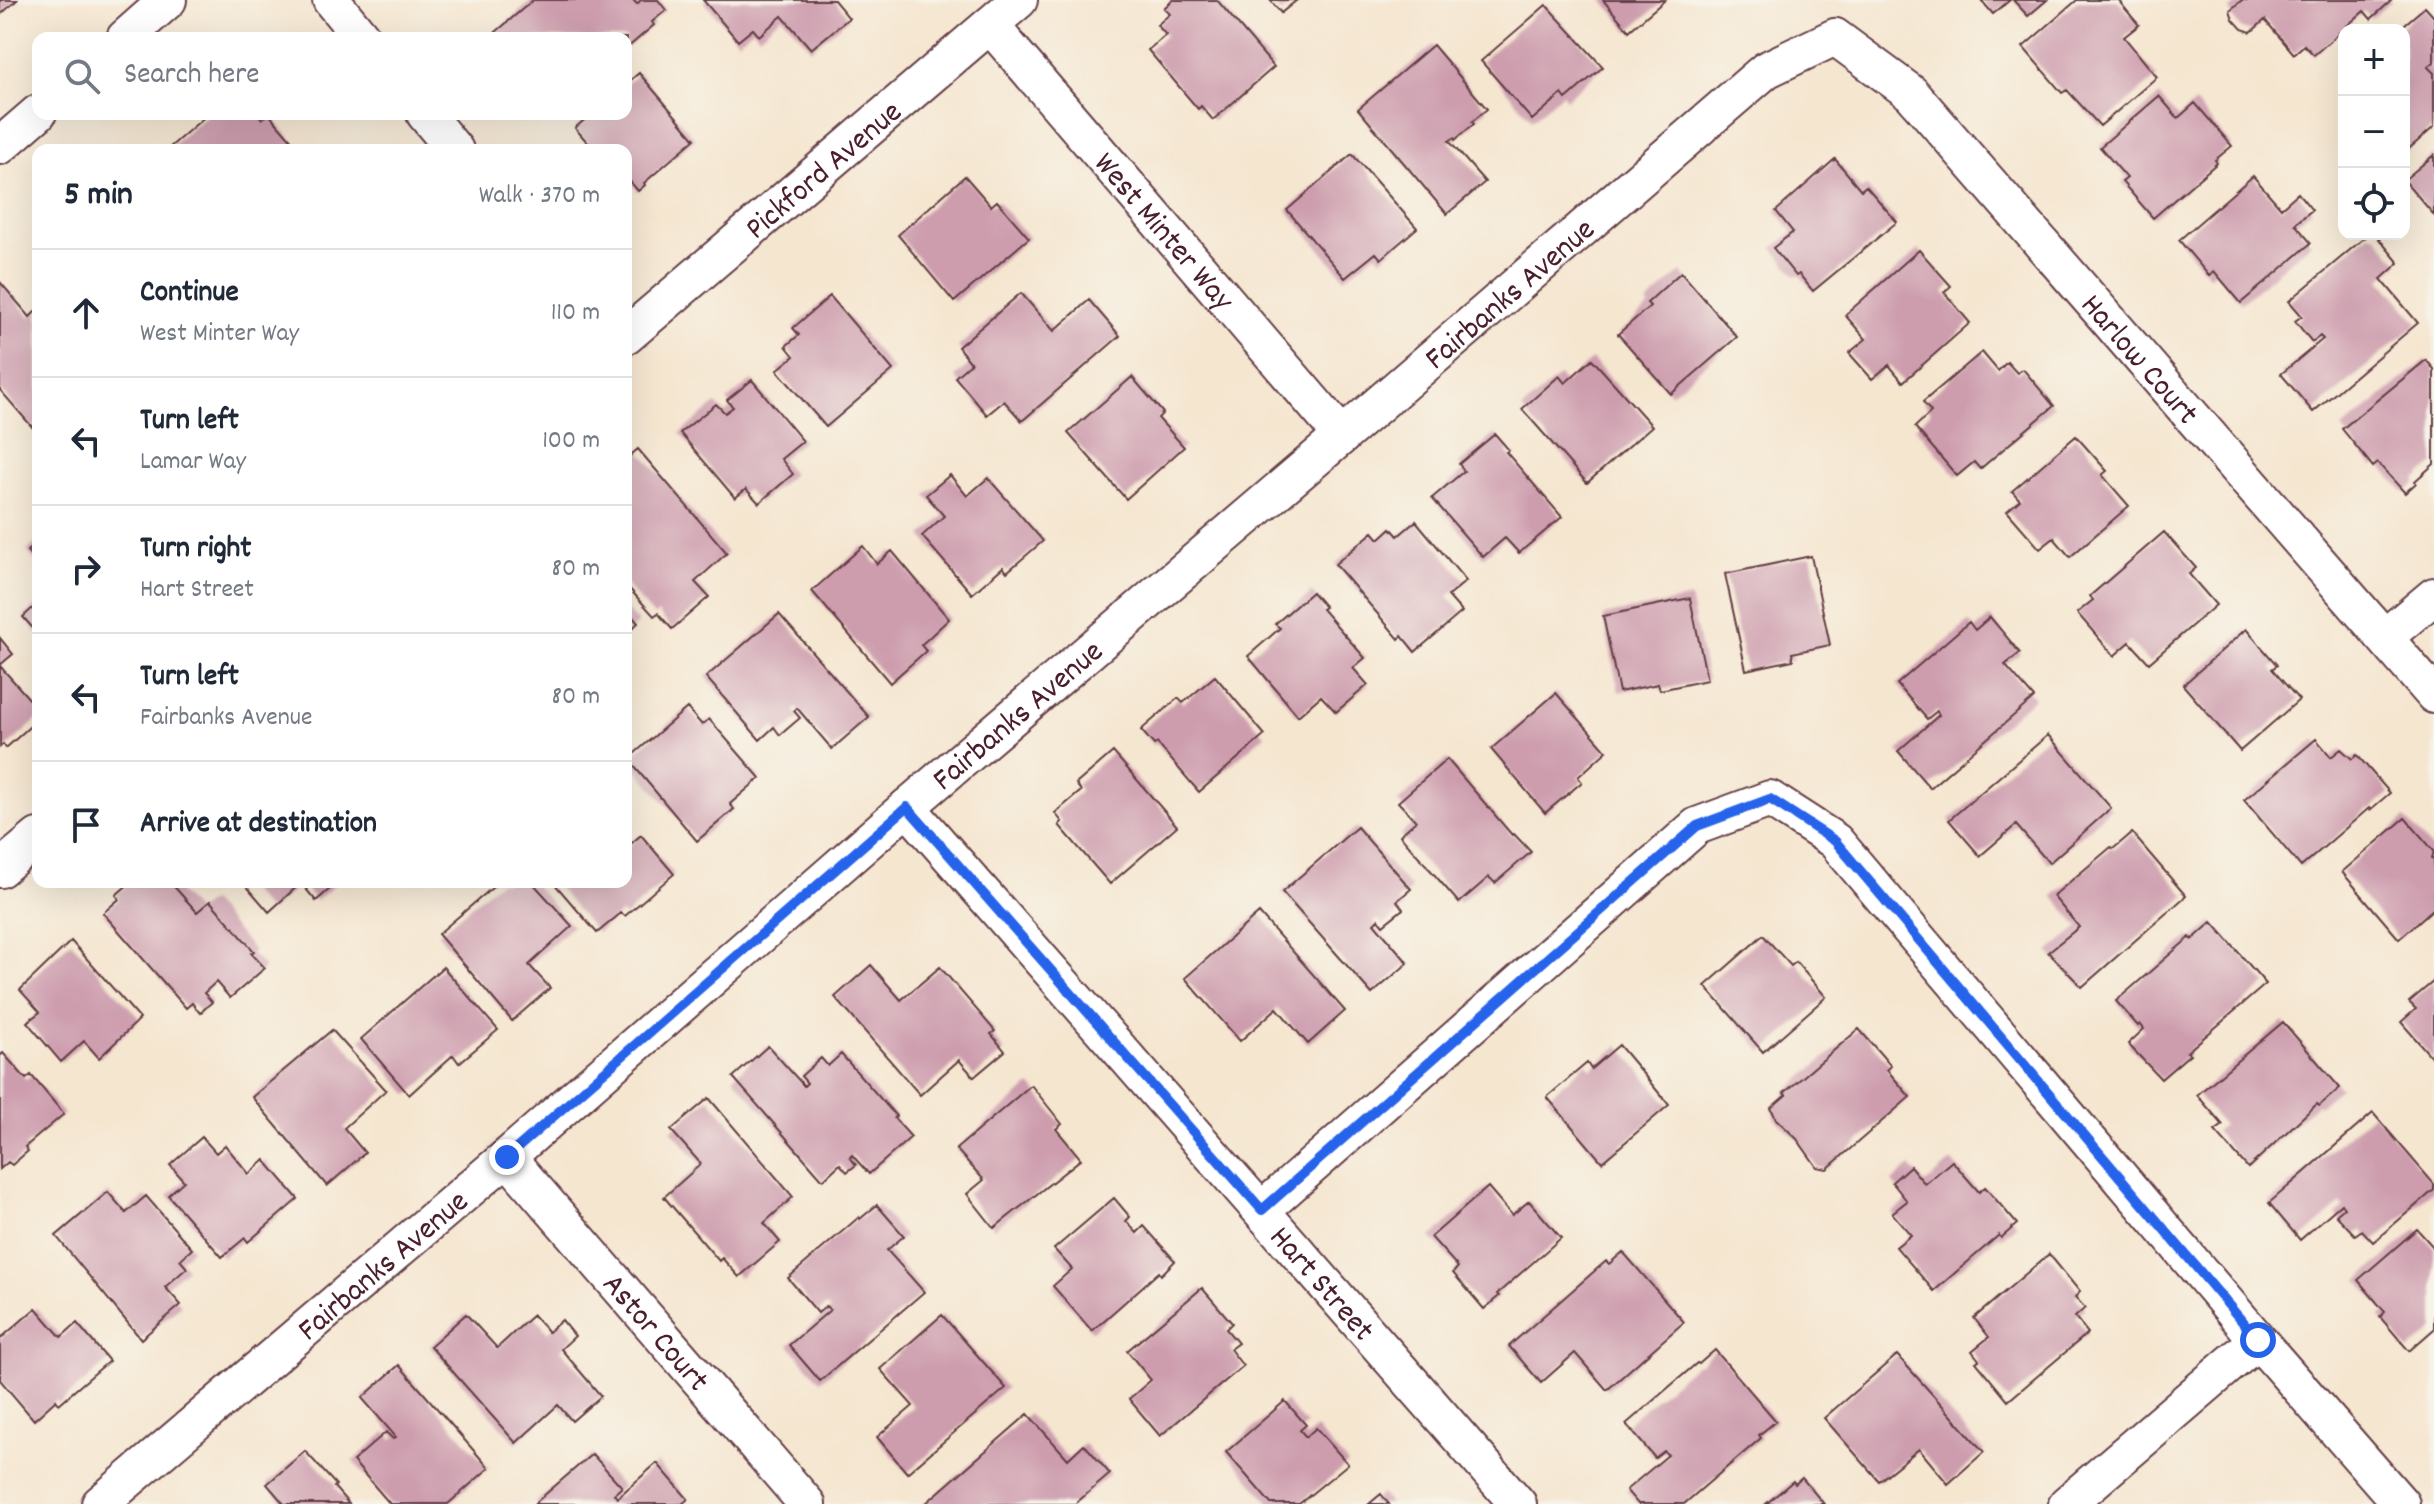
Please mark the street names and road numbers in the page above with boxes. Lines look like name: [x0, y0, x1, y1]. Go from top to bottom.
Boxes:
street label: Pickford Avenue: [737, 92, 914, 253]
street label: West Minter Way: [1081, 144, 1244, 323]
street label: Fairbanks Avenue: [1416, 209, 1607, 383]
street label: Harlow Court: [2067, 285, 2208, 437]
street label: Fairbanks Avenue: [924, 631, 1115, 804]
street label: Fairbanks Avenue: [289, 1181, 480, 1354]
street label: Hart Street: [1256, 1218, 1383, 1354]
street label: Astor Court: [589, 1265, 718, 1404]

